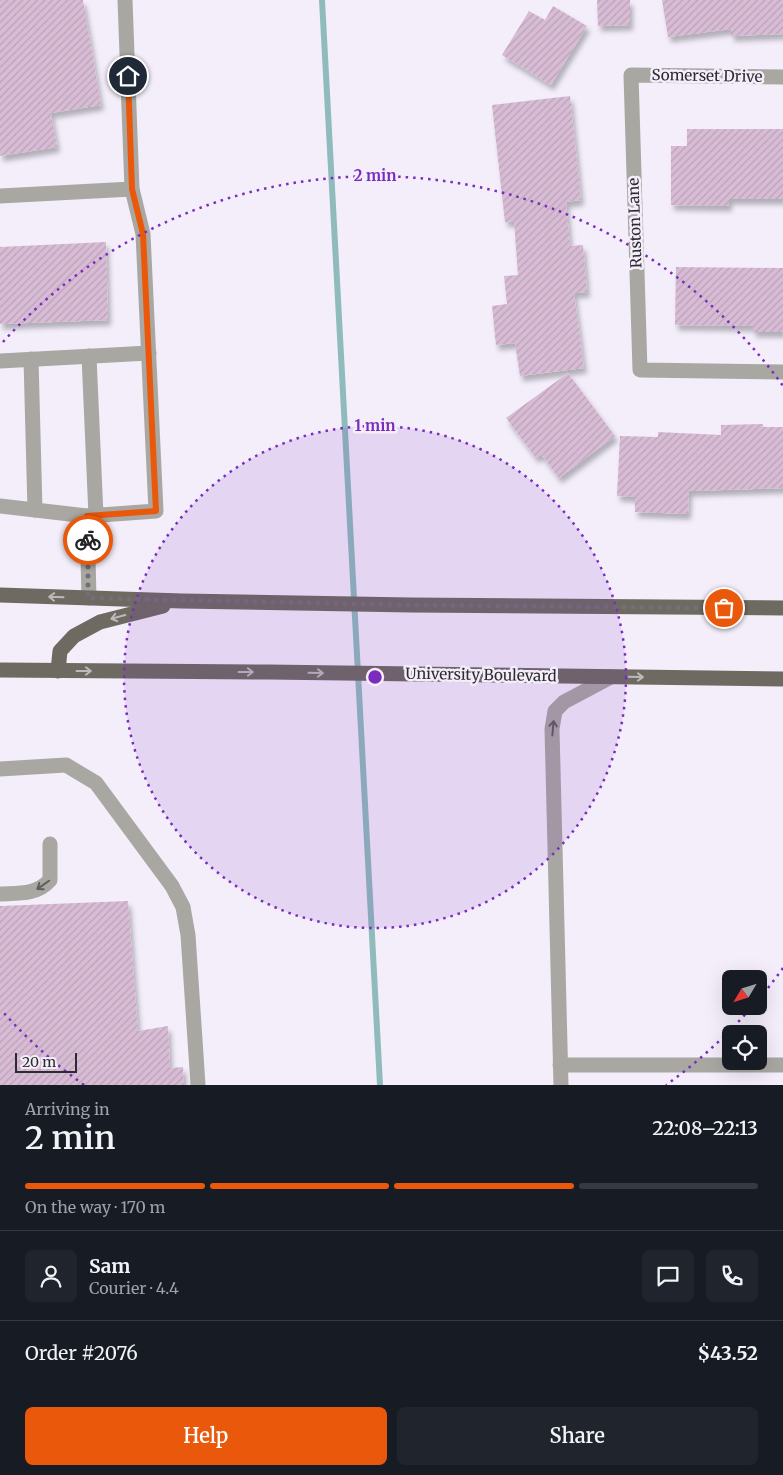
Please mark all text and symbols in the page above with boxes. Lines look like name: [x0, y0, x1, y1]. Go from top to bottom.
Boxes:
pin: [107, 55, 149, 97]
icon: home: [114, 62, 142, 90]
street label: Somerset Drive: [652, 65, 763, 86]
text: 2 min: [354, 166, 396, 185]
street label: Ruston Lane: [623, 177, 646, 268]
text: 1 min: [355, 416, 395, 435]
courier: [63, 515, 113, 565]
icon: bike: [74, 526, 102, 554]
pin: [703, 587, 745, 629]
one-way arrow: [48, 592, 64, 602]
icon: bag: [710, 594, 738, 622]
one-way arrow: [110, 613, 126, 622]
street label: University Boulevard: [405, 664, 557, 685]
one-way arrow: [75, 666, 91, 676]
one-way arrow: [238, 667, 254, 677]
one-way arrow: [308, 668, 324, 678]
centre of rings: [366, 668, 384, 686]
one-way arrow: [627, 673, 643, 682]
one-way arrow: [548, 720, 558, 736]
one-way arrow: [36, 880, 50, 890]
north arrow: [722, 970, 768, 1015]
map controls: [722, 970, 767, 1070]
button: locate: [722, 1025, 767, 1070]
scale bar: [15, 1050, 78, 1073]
text: 20 m: [22, 1053, 56, 1071]
text: Arriving in: [25, 1099, 110, 1119]
text: 22:08–22:13: [652, 1116, 758, 1140]
text: 2 min: [25, 1118, 115, 1158]
text: On the way · 170 m: [25, 1197, 165, 1217]
button: person: [25, 1250, 77, 1302]
button: chat: [642, 1250, 694, 1302]
button: phone: [706, 1250, 758, 1302]
text: Sam: [89, 1254, 130, 1278]
text: Courier · 4.4: [89, 1278, 179, 1298]
text: Order #2076: [25, 1341, 138, 1365]
text: $43.52: [698, 1341, 758, 1365]
button: Help: [25, 1407, 387, 1465]
button: Share: [397, 1407, 758, 1465]

